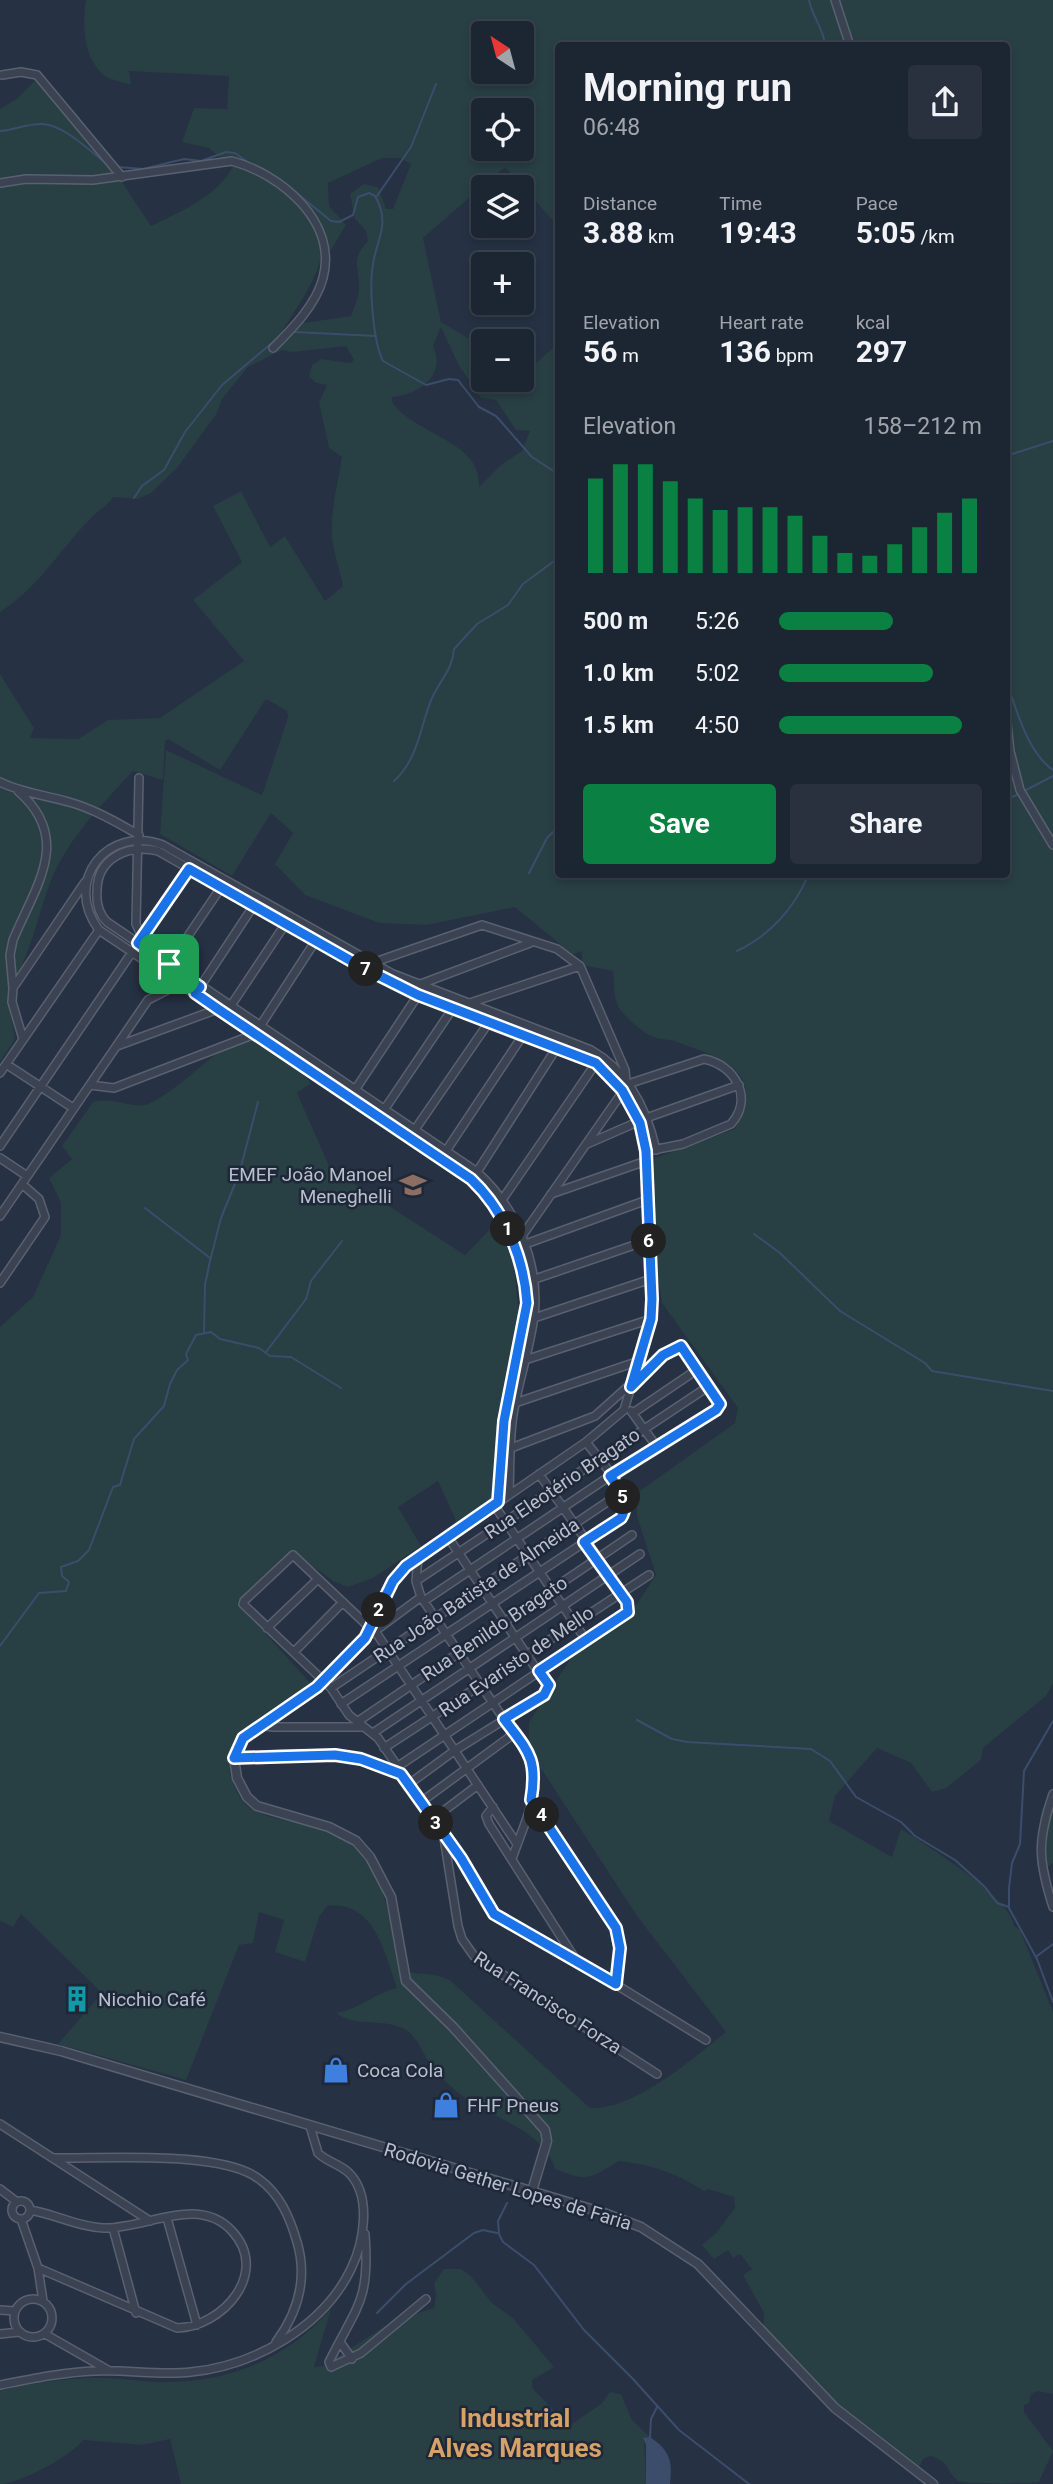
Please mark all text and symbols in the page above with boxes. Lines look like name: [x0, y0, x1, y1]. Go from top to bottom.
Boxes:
north arrow: [471, 21, 534, 84]
map controls: [471, 21, 534, 392]
button: share: [908, 65, 982, 139]
text: Morning run: [583, 66, 792, 110]
button: locate: [471, 98, 534, 161]
text: 06:48: [583, 114, 640, 141]
button: layers: [471, 175, 534, 238]
text: Distance: [583, 192, 657, 215]
text: Time: [719, 192, 762, 215]
text: Pace: [856, 192, 898, 215]
text: 3.88: [583, 215, 643, 250]
text: 19:43: [719, 215, 797, 250]
text: 5:05: [856, 215, 916, 250]
text: km: [643, 225, 674, 248]
text: /km: [916, 225, 955, 248]
button: +: [471, 252, 534, 315]
text: Elevation: [583, 311, 660, 334]
text: Heart rate: [719, 311, 804, 334]
text: kcal: [856, 311, 890, 334]
button: −: [471, 329, 534, 392]
text: 56: [583, 334, 617, 369]
text: 136: [719, 334, 771, 369]
text: 297: [856, 334, 907, 369]
text: m: [617, 344, 639, 367]
text: bpm: [771, 344, 814, 367]
text: Elevation: [583, 413, 676, 440]
text: 158–212 m: [863, 413, 982, 440]
text: 500 m: [583, 608, 648, 635]
text: 5:26: [695, 608, 739, 635]
text: 1.0 km: [583, 660, 654, 687]
text: 5:02: [695, 660, 739, 687]
text: 1.5 km: [583, 712, 654, 739]
text: 4:50: [695, 712, 739, 739]
button: Save: [583, 784, 776, 864]
button: Share: [790, 784, 982, 864]
pin: [139, 934, 199, 994]
icon: arrive: [150, 945, 188, 983]
pin: 7: [348, 951, 384, 986]
text: 7: [360, 957, 371, 980]
place label: EMEF João Manoel Meneghelli: [228, 1163, 392, 1208]
school or university icon: EMEF João Manoel Meneghelli: [398, 1170, 428, 1200]
pin: 1: [490, 1212, 526, 1246]
text: 1: [502, 1217, 513, 1240]
pin: 6: [632, 1224, 666, 1258]
text: 6: [643, 1229, 654, 1252]
street label: Rua Eleotério Bragato: [480, 1423, 644, 1544]
pin: 5: [606, 1480, 640, 1514]
text: 5: [617, 1485, 628, 1508]
street label: Rua João Batista de Almeida: [369, 1513, 584, 1668]
street label: Rua Benildo Bragato: [417, 1571, 572, 1686]
pin: 2: [362, 1592, 396, 1628]
text: 2: [373, 1598, 384, 1621]
street label: Rua Evaristo de Mello: [434, 1601, 598, 1722]
pin: 4: [524, 1798, 560, 1832]
text: 4: [536, 1803, 547, 1826]
pin: 3: [418, 1806, 453, 1840]
text: 3: [430, 1811, 441, 1834]
street label: Rua Francisco Forza: [470, 1946, 626, 2059]
building icon: Nicchio Café: [62, 1984, 92, 2014]
place label: Nicchio Café: [98, 1988, 206, 2011]
shop icon: Coca Cola: [321, 2055, 351, 2085]
place label: Coca Cola: [357, 2059, 443, 2082]
shop icon: FHF Pneus: [431, 2090, 461, 2120]
place label: FHF Pneus: [467, 2094, 559, 2117]
street label: Rodovia Gether Lopes de Faria: [381, 2138, 634, 2235]
district label: Industrial Alves Marques: [428, 2403, 602, 2463]

